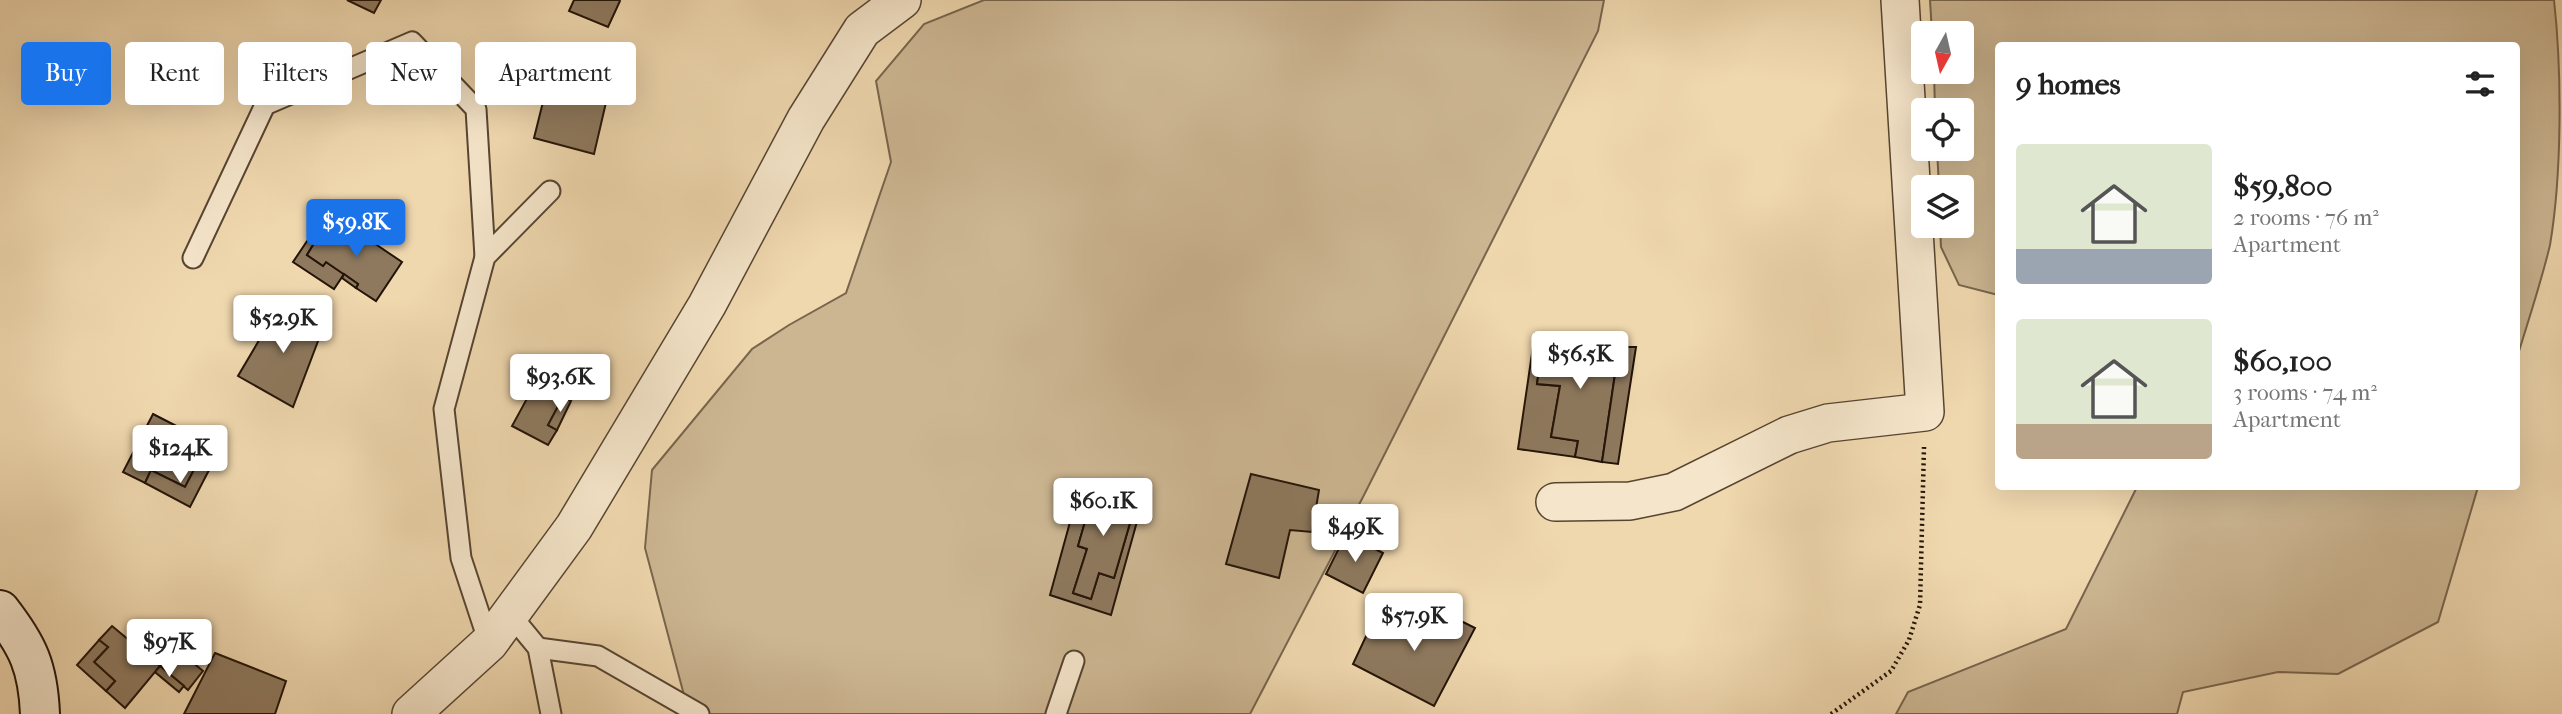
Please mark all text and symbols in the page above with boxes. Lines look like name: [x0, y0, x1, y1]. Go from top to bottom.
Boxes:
north arrow: [1911, 21, 1974, 84]
map controls: [1911, 21, 1974, 238]
chip: Buy: [21, 42, 111, 105]
chip: Rent: [125, 42, 224, 105]
chip: Filters: [238, 42, 352, 105]
chip: New: [366, 42, 461, 105]
chip: Apartment: [475, 42, 636, 105]
icon: filters: [2461, 65, 2499, 103]
text: 9 homes: [2016, 67, 2121, 102]
button: locate: [1911, 98, 1974, 161]
text: $59,800: [2233, 169, 2333, 204]
icon: home: [2072, 172, 2156, 256]
button: layers: [1911, 175, 1974, 238]
pin: $59.8K: [299, 200, 413, 259]
text: 2 rooms · 76 m²: [2233, 204, 2379, 231]
text: $59.8K: [322, 208, 390, 235]
text: Apartment: [2233, 231, 2341, 258]
pin: $52.9K: [226, 296, 340, 355]
text: $52.9K: [249, 304, 317, 331]
pin: $56.5K: [1523, 332, 1637, 391]
text: $56.5K: [1547, 340, 1613, 367]
text: $60,100: [2233, 344, 2332, 379]
icon: home: [2072, 347, 2156, 431]
pin: $93.6K: [503, 354, 617, 414]
text: $93.6K: [526, 363, 594, 390]
text: 3 rooms · 74 m²: [2233, 379, 2377, 406]
text: Apartment: [2233, 406, 2341, 433]
pin: $124K: [131, 426, 229, 485]
text: $124K: [149, 434, 212, 461]
pin: $60.1K: [1046, 478, 1160, 538]
text: $60.1K: [1069, 487, 1137, 514]
pin: $49K: [1314, 504, 1396, 564]
text: $49K: [1327, 513, 1383, 540]
pin: $57.9K: [1357, 594, 1471, 653]
text: $57.9K: [1381, 602, 1447, 629]
pin: $97K: [128, 620, 210, 679]
text: $97K: [143, 628, 195, 655]

